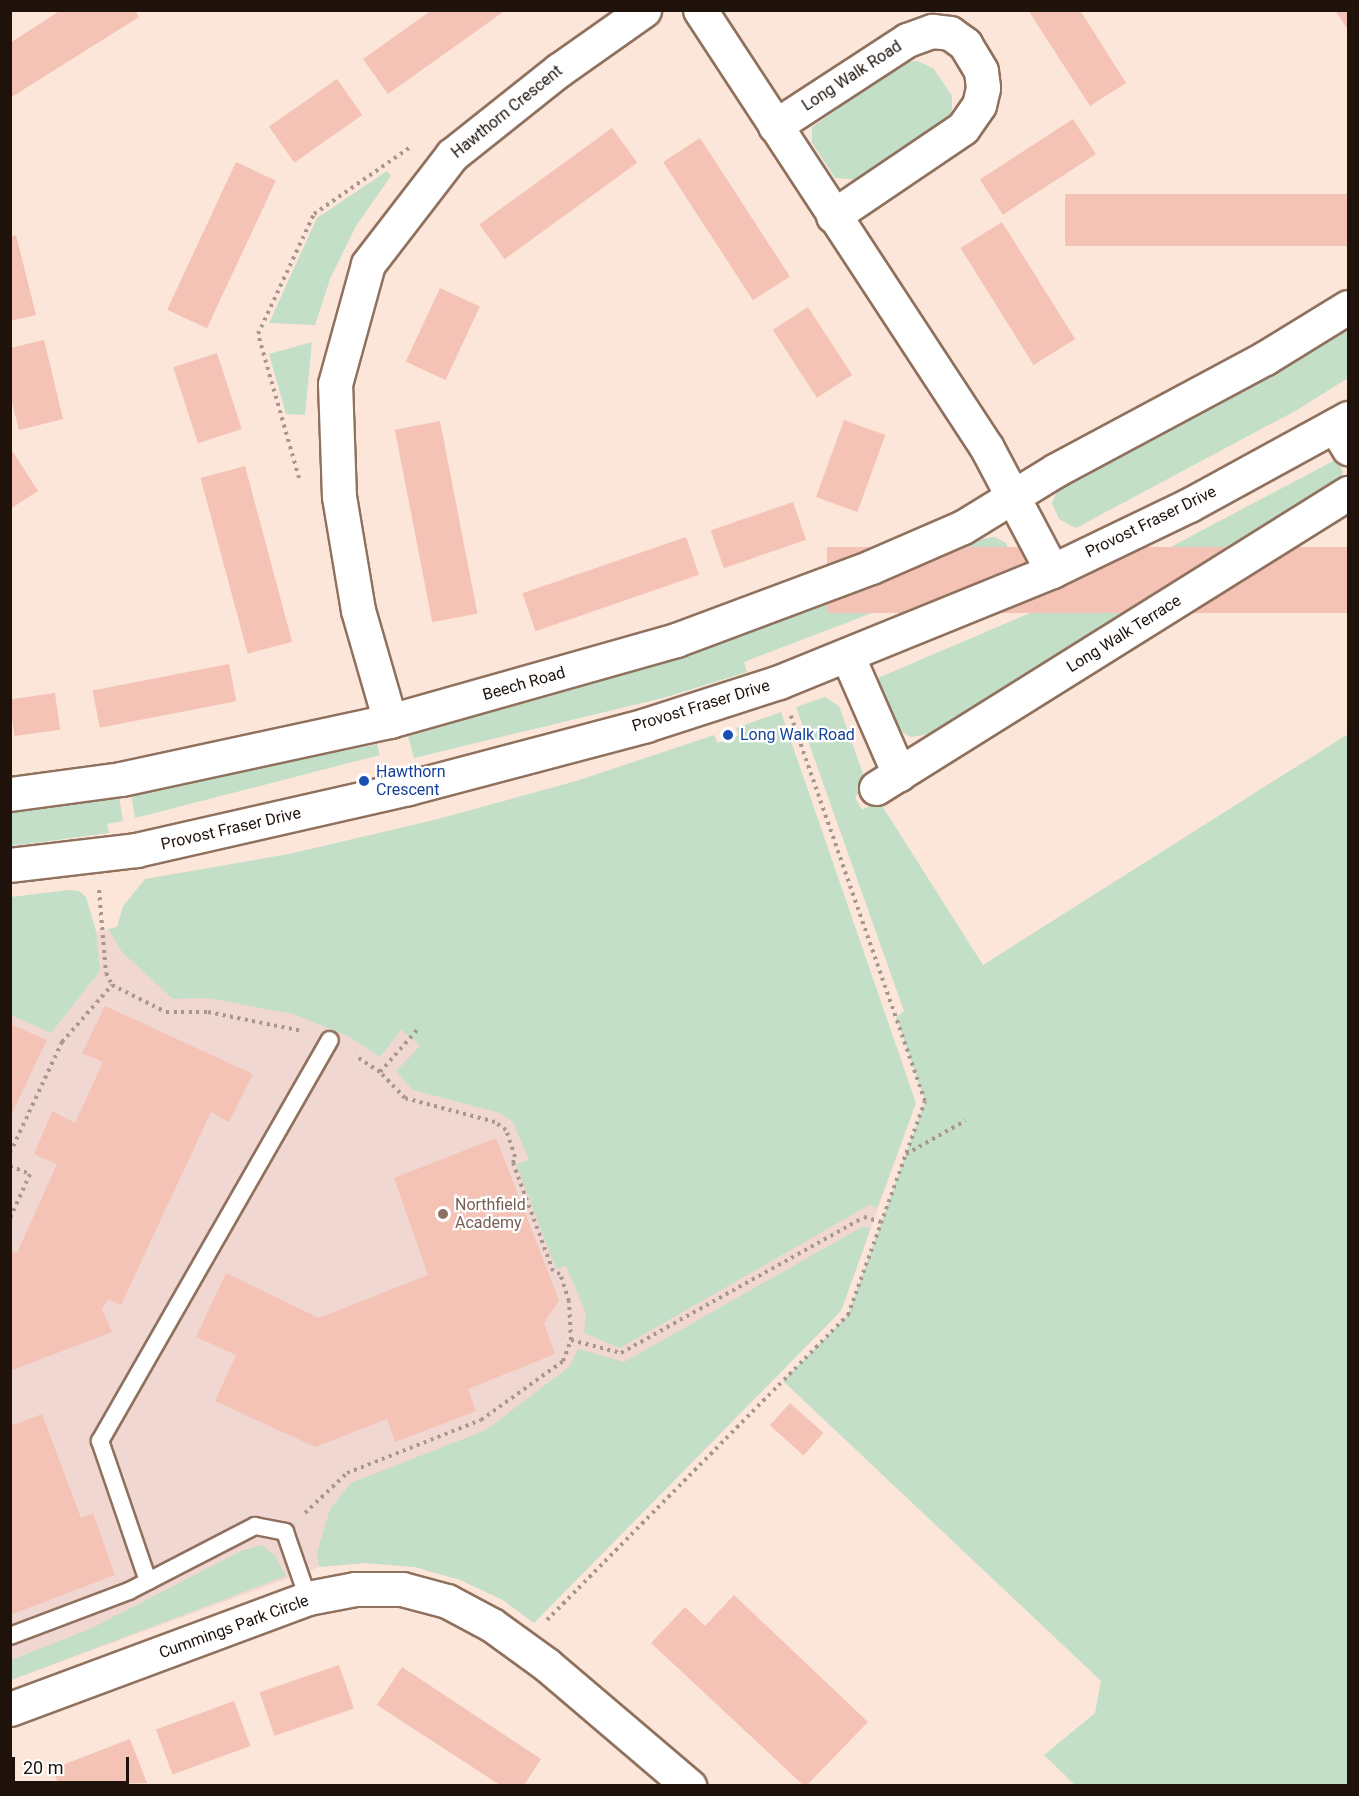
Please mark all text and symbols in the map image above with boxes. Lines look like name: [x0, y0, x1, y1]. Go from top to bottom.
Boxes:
street label: Long Walk Road: [799, 37, 905, 115]
street label: Hawthorn Crescent: [448, 61, 566, 163]
street label: Provost Fraser Drive: [1082, 482, 1220, 562]
street label: Long Walk Terrace: [1063, 591, 1185, 677]
street label: Beech Road: [481, 663, 567, 705]
street label: Provost Fraser Drive: [630, 676, 772, 736]
place label: Long Walk Road: [740, 725, 855, 745]
marker: Long Walk Road: [721, 728, 735, 742]
place label: Hawthorn Crescent: [376, 762, 446, 800]
marker: Hawthorn Crescent: [357, 774, 371, 788]
street label: Provost Fraser Drive: [159, 804, 303, 854]
place label: Northfield Academy: [455, 1195, 526, 1233]
marker: Northfield Academy: [436, 1207, 450, 1221]
street label: Cummings Park Circle: [157, 1591, 311, 1663]
scale bar: [15, 1745, 132, 1783]
text: 20 m: [23, 1757, 63, 1778]

